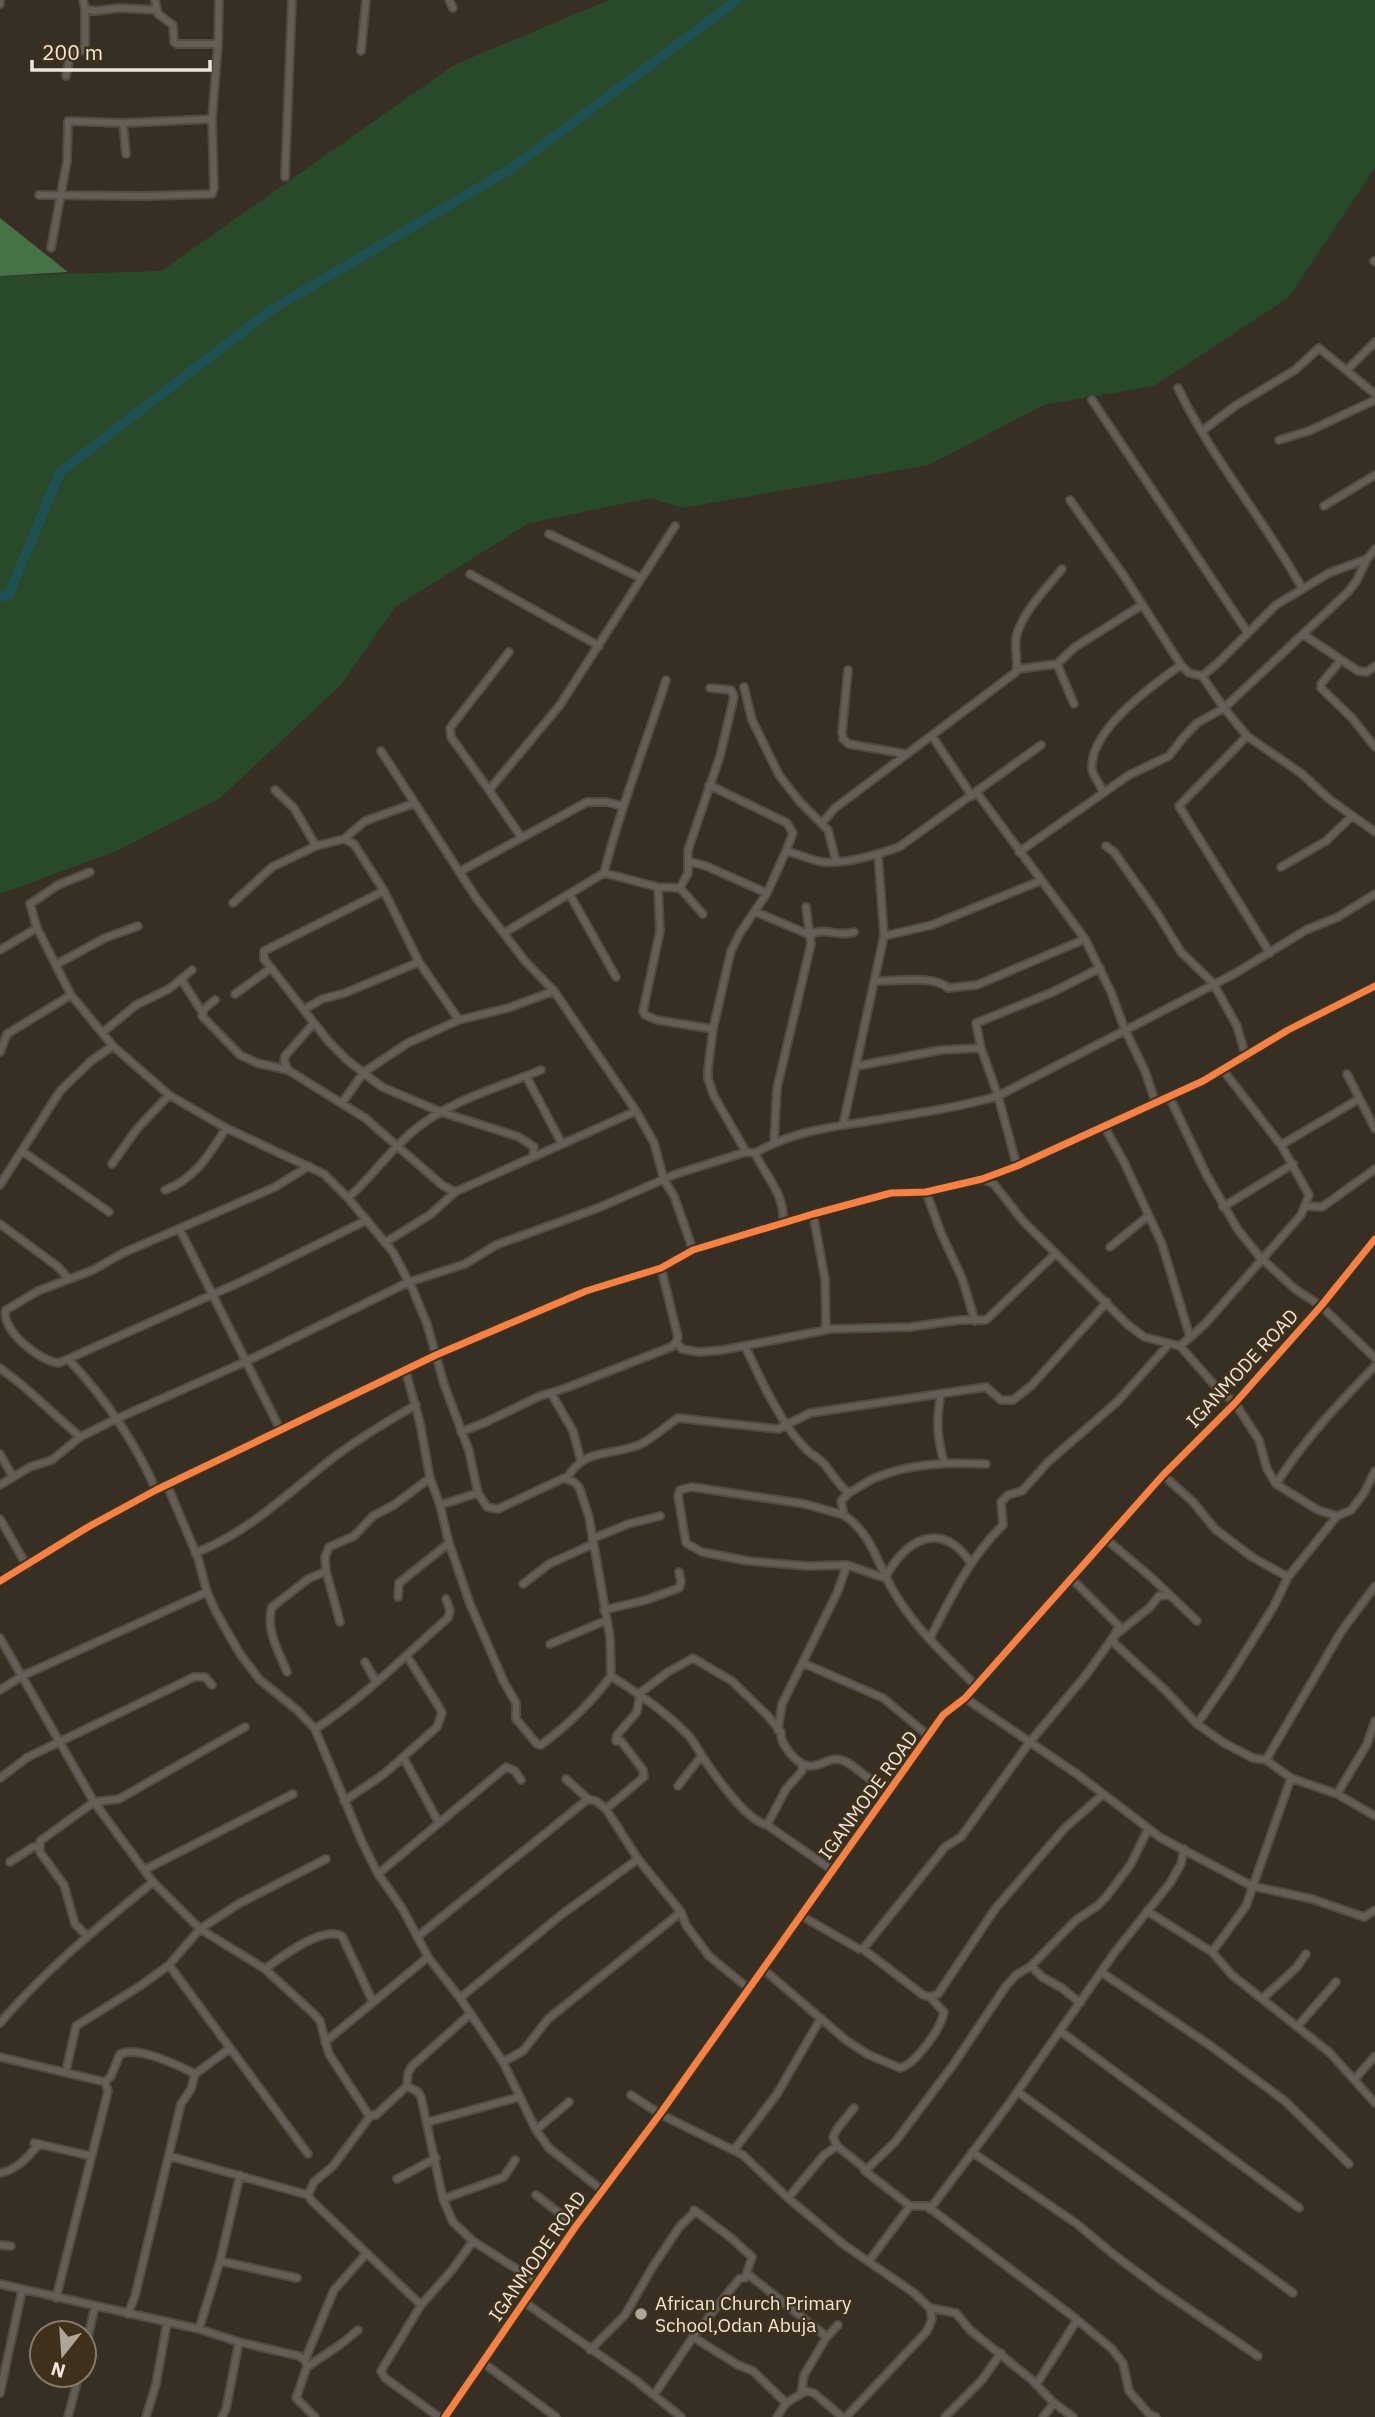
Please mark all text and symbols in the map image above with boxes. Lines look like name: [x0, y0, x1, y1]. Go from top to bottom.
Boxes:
scale bar: [32, 28, 210, 72]
text: 200 m: [42, 38, 103, 66]
street label: IGANMODE ROAD: [1181, 1304, 1303, 1432]
street label: IGANMODE ROAD: [813, 1726, 923, 1864]
street label: IGANMODE ROAD: [483, 2186, 591, 2326]
place label: African Church Primary School,Odan Abuja: [655, 2291, 852, 2337]
marker: African Church Primary School,Odan Abuja: [633, 2306, 649, 2322]
north arrow: [28, 2319, 98, 2389]
text: N: [48, 2357, 68, 2384]

